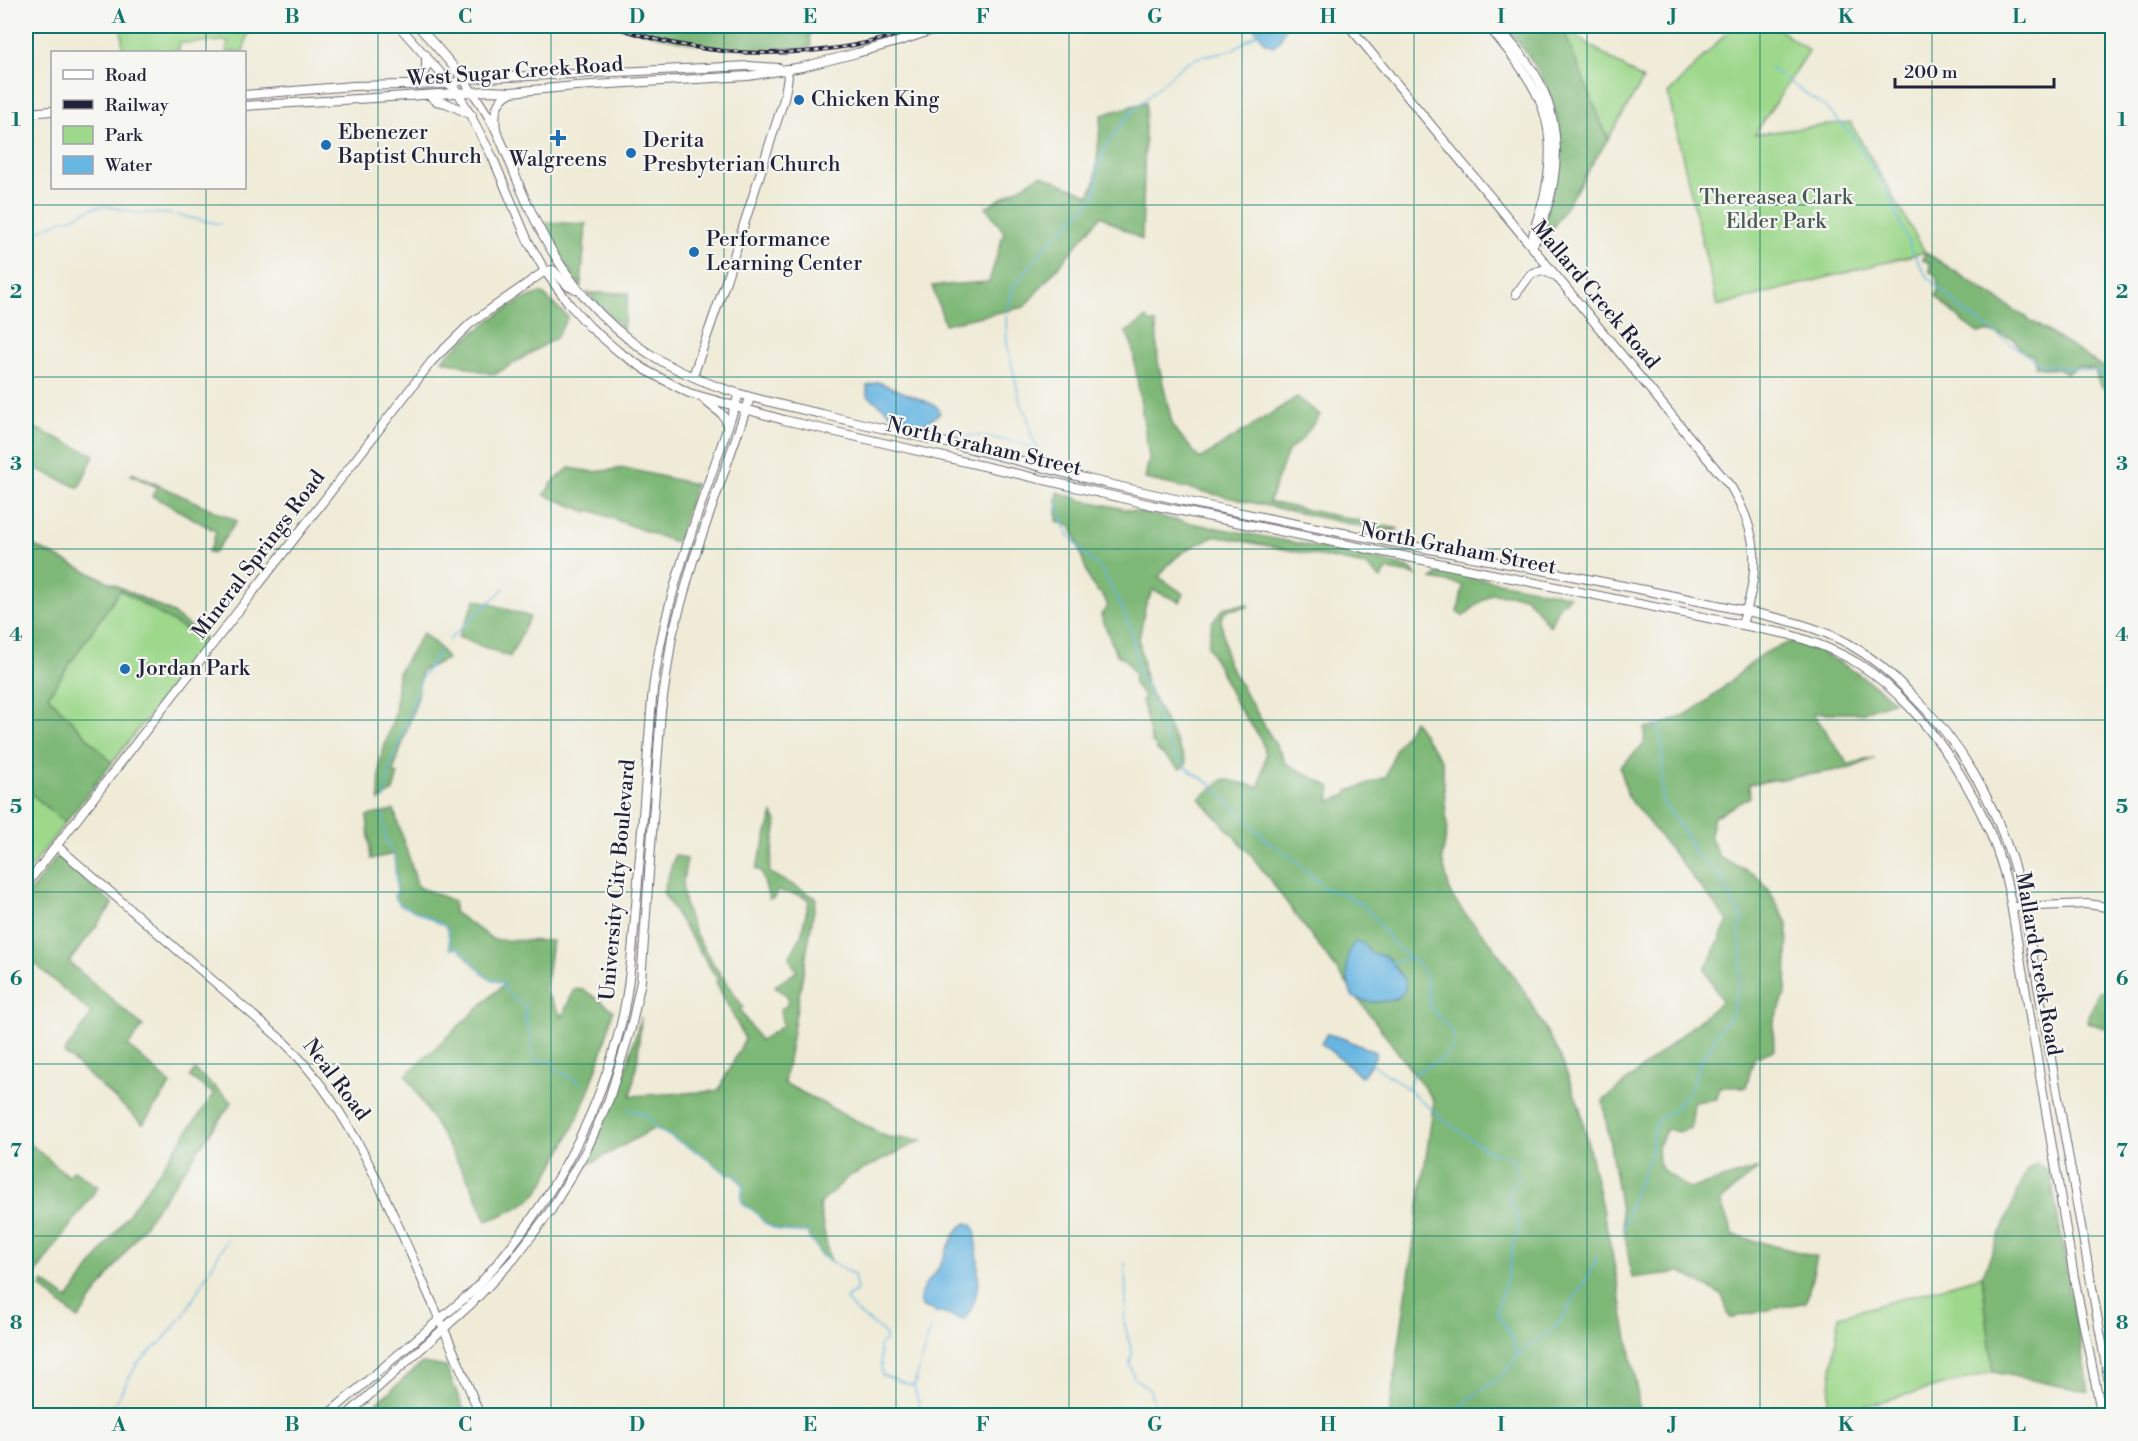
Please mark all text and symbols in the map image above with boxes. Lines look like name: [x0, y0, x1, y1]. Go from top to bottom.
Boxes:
text: A: [111, 5, 127, 30]
text: B: [284, 5, 300, 30]
text: C: [458, 5, 472, 30]
text: D: [629, 5, 645, 30]
text: E: [803, 5, 817, 30]
text: F: [976, 5, 990, 30]
text: G: [1147, 5, 1163, 30]
text: H: [1320, 5, 1337, 30]
text: I: [1497, 5, 1505, 30]
text: J: [1666, 5, 1677, 30]
text: K: [1838, 5, 1855, 30]
text: L: [2012, 5, 2026, 30]
legend: [51, 51, 246, 189]
street label: West Sugar Creek Road: [405, 51, 624, 93]
scale bar: [1895, 51, 2054, 89]
text: 200 m: [1904, 61, 1958, 84]
text: Road: [105, 64, 148, 87]
place label: Chicken King: [811, 87, 939, 113]
marker: Chicken King: [792, 93, 806, 107]
text: Railway: [105, 94, 169, 117]
text: 1: [11, 108, 21, 133]
text: 1: [2117, 108, 2127, 133]
place label: Ebenezer Baptist Church: [337, 120, 482, 170]
text: Park: [105, 124, 144, 147]
place label: Derita Presbyterian Church: [643, 128, 841, 178]
marker: Walgreens: [551, 131, 565, 145]
marker: Ebenezer Baptist Church: [319, 138, 333, 152]
marker: Derita Presbyterian Church: [624, 146, 638, 160]
place label: Walgreens: [508, 147, 607, 173]
text: Water: [104, 154, 153, 177]
park label: Thereasea Clark Elder Park: [1699, 185, 1854, 235]
street label: Mallard Creek Road: [1525, 215, 1665, 375]
place label: Performance Learning Center: [706, 227, 862, 277]
marker: Performance Learning Center: [687, 245, 701, 259]
text: 2: [10, 280, 22, 305]
text: 2: [2116, 280, 2128, 305]
street label: North Graham Street: [884, 412, 1085, 482]
text: 3: [10, 452, 22, 477]
text: 3: [2116, 452, 2128, 477]
street label: Mineral Springs Road: [187, 465, 331, 645]
street label: North Graham Street: [1358, 517, 1559, 581]
text: 4: [9, 623, 23, 648]
text: 4: [2115, 623, 2129, 648]
place label: Jordan Park: [136, 656, 251, 682]
marker: Jordan Park: [118, 662, 132, 676]
street label: University City Boulevard: [594, 758, 642, 1002]
text: 5: [10, 795, 22, 820]
text: 5: [2116, 795, 2128, 820]
street label: Mallard Creek Road: [2009, 870, 2067, 1058]
text: 6: [10, 967, 23, 992]
text: 6: [2116, 967, 2129, 992]
street label: Neal Road: [297, 1034, 375, 1126]
text: 7: [10, 1139, 22, 1164]
text: 7: [2116, 1139, 2128, 1164]
text: 8: [10, 1311, 23, 1336]
text: 8: [2116, 1311, 2129, 1336]
text: A: [111, 1413, 127, 1438]
text: B: [284, 1413, 300, 1438]
text: C: [458, 1413, 472, 1438]
text: D: [629, 1413, 645, 1438]
text: E: [803, 1413, 817, 1438]
text: F: [976, 1413, 990, 1438]
text: G: [1147, 1413, 1163, 1438]
text: H: [1320, 1413, 1337, 1438]
text: I: [1497, 1413, 1505, 1438]
text: J: [1666, 1413, 1677, 1438]
text: K: [1838, 1413, 1855, 1438]
text: L: [2012, 1413, 2026, 1438]

